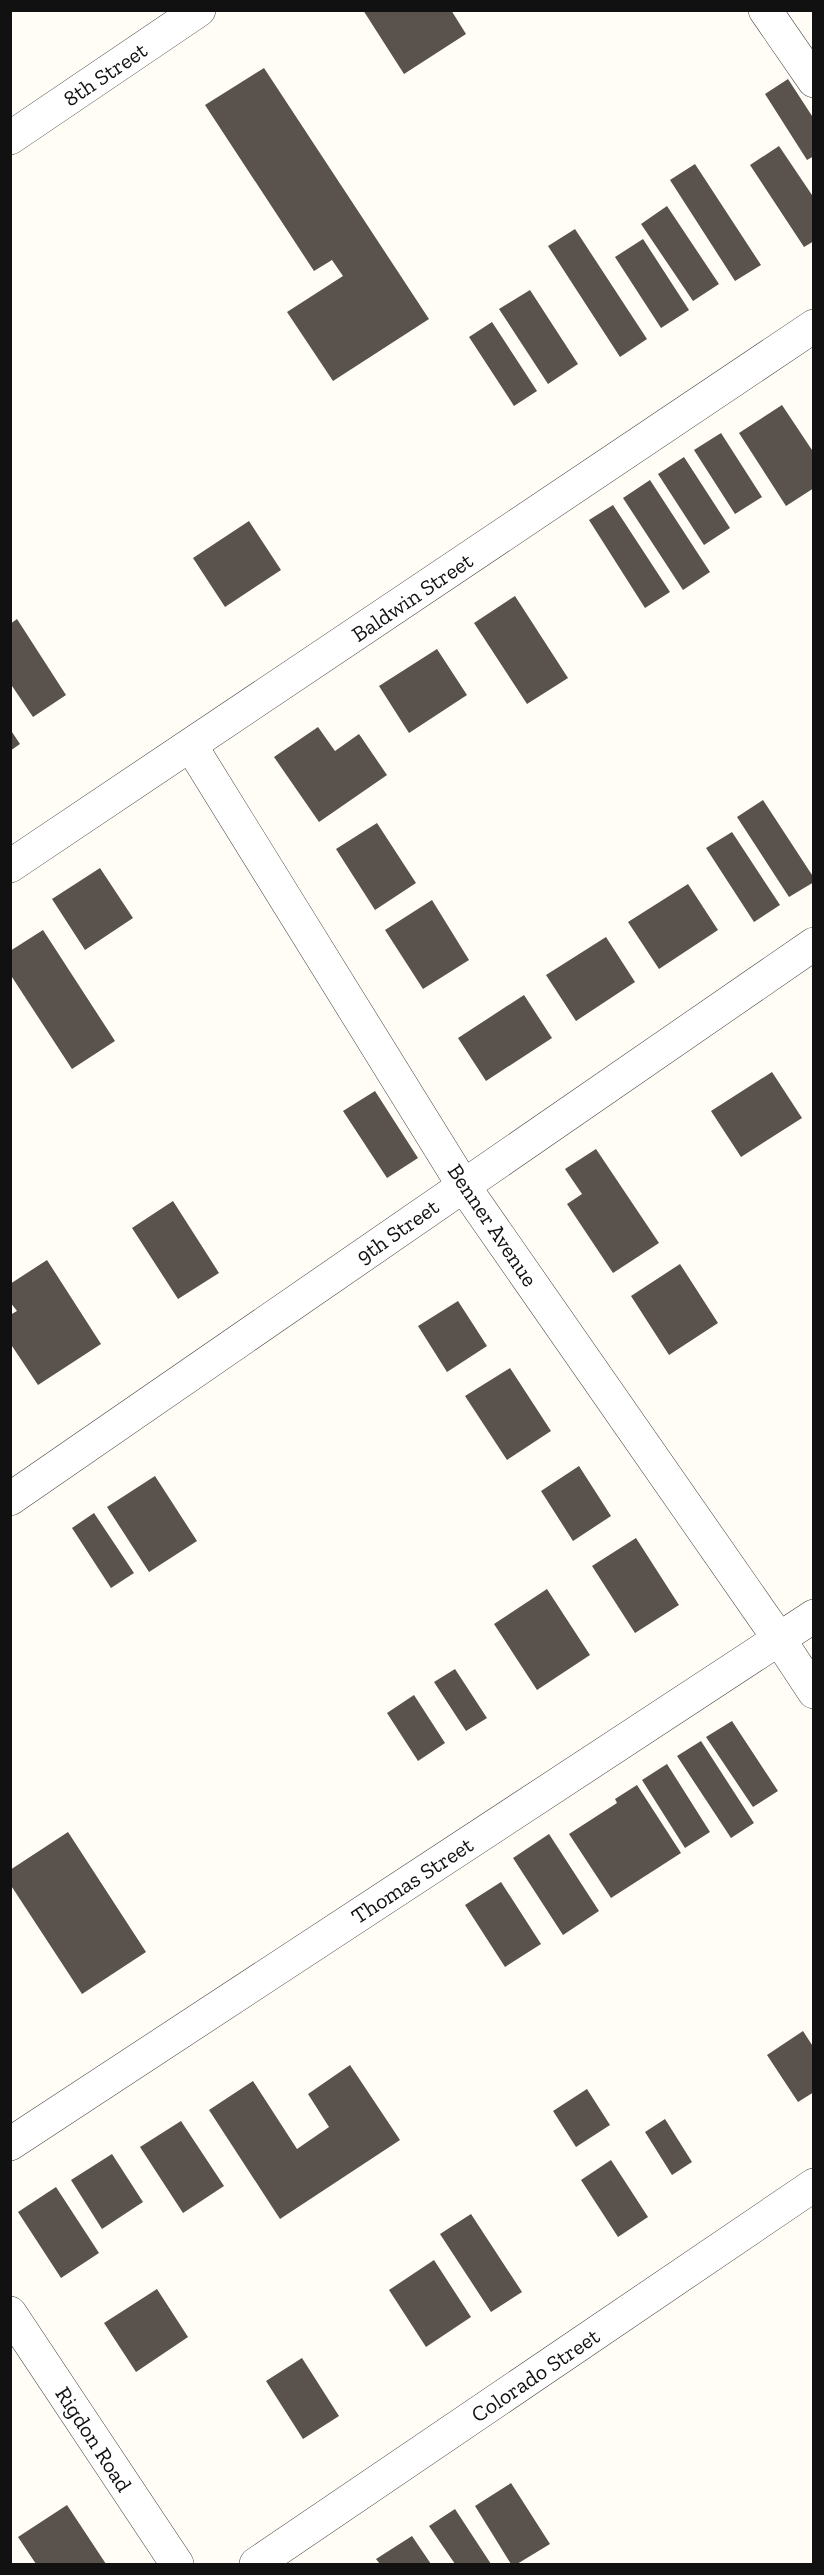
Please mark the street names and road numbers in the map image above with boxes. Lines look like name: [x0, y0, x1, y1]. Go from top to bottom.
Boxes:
street label: 8th Street: [58, 36, 153, 112]
street label: Baldwin Street: [347, 547, 479, 648]
street label: Benner Avenue: [442, 1159, 544, 1292]
street label: 9th Street: [351, 1193, 445, 1270]
street label: Thomas Street: [346, 1831, 479, 1930]
street label: Colorado Street: [466, 2322, 605, 2428]
street label: Rigdon Road: [50, 2382, 138, 2497]

